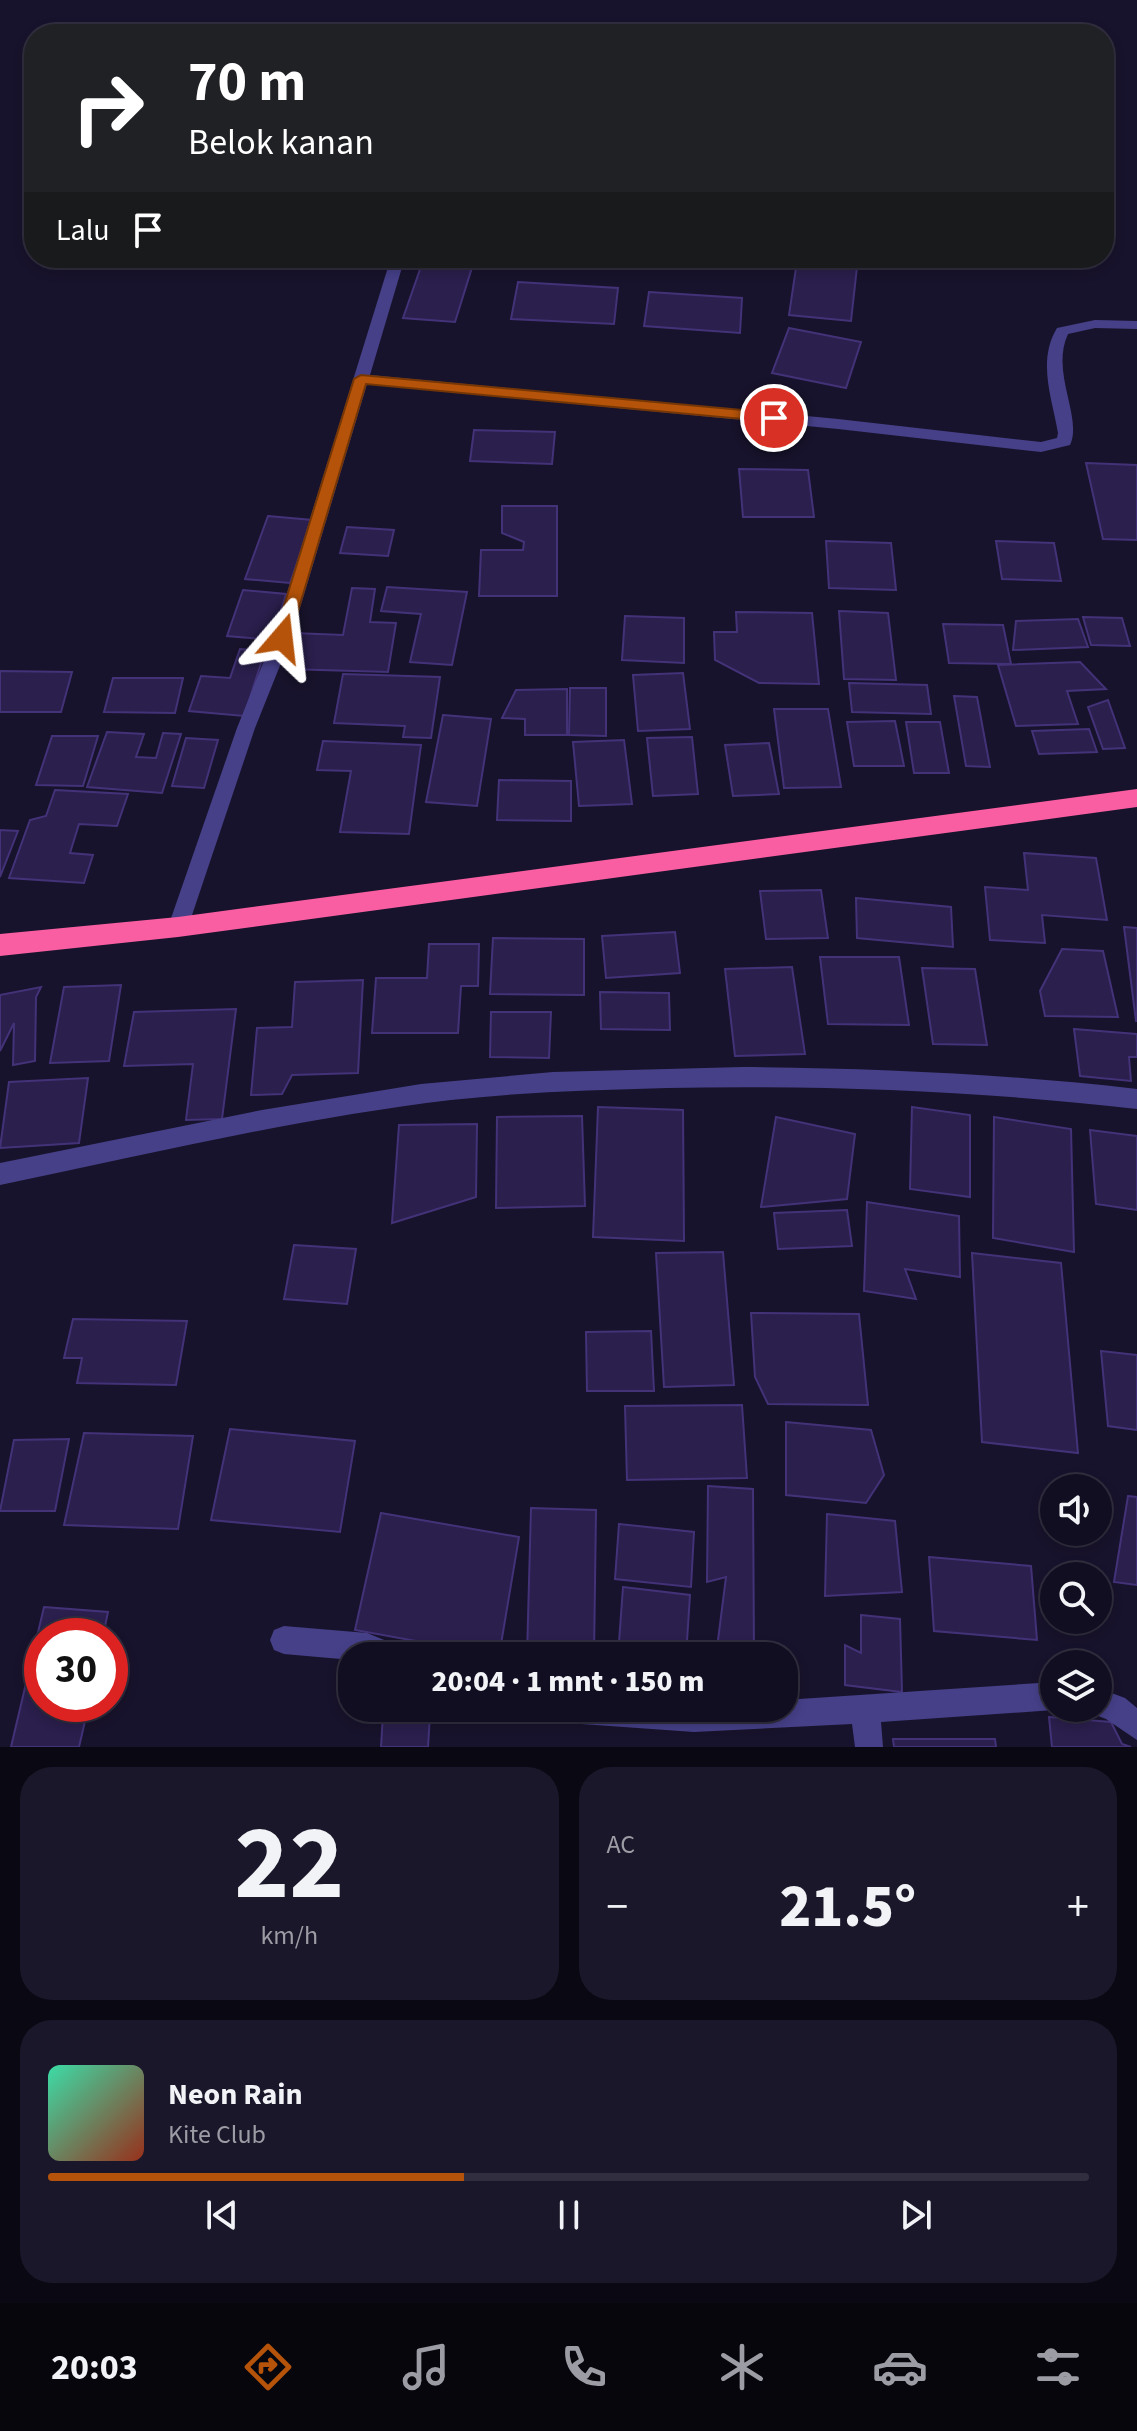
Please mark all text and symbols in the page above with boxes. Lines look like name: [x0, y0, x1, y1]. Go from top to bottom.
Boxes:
text: 70 m: [188, 43, 306, 122]
icon: right: [56, 56, 160, 160]
text: Belok kanan: [188, 117, 374, 168]
icon: arrive: [126, 208, 170, 252]
text: Lalu: [56, 209, 110, 252]
pin: [740, 384, 808, 452]
icon: arrive: [752, 396, 796, 440]
position arrow: [240, 596, 324, 680]
map controls: [1040, 1474, 1112, 1722]
button: sound: [1040, 1474, 1112, 1546]
button: search: [1040, 1562, 1112, 1634]
speed limit sign: 30: [24, 1618, 128, 1722]
button: layers: [1040, 1650, 1112, 1722]
text: 20:04 · 1 mnt · 150 m: [432, 1660, 704, 1703]
text: 22: [234, 1791, 344, 1939]
text: AC: [607, 1826, 635, 1863]
text: 21.5°: [779, 1865, 916, 1950]
text: −: [607, 1876, 628, 1939]
text: +: [1067, 1876, 1089, 1939]
text: km/h: [260, 1917, 318, 1954]
text: Neon Rain: [168, 2073, 303, 2116]
text: Kite Club: [168, 2116, 266, 2153]
icon: previous: [200, 2193, 244, 2237]
icon: pause: [547, 2193, 591, 2237]
icon: next: [894, 2193, 938, 2237]
icon: directions: [240, 2339, 296, 2395]
icon: music: [398, 2339, 454, 2395]
icon: phone: [556, 2339, 612, 2395]
icon: climate: [714, 2339, 770, 2395]
icon: car: [872, 2339, 928, 2395]
icon: filters: [1030, 2339, 1086, 2395]
text: 20:03: [51, 2342, 138, 2393]

